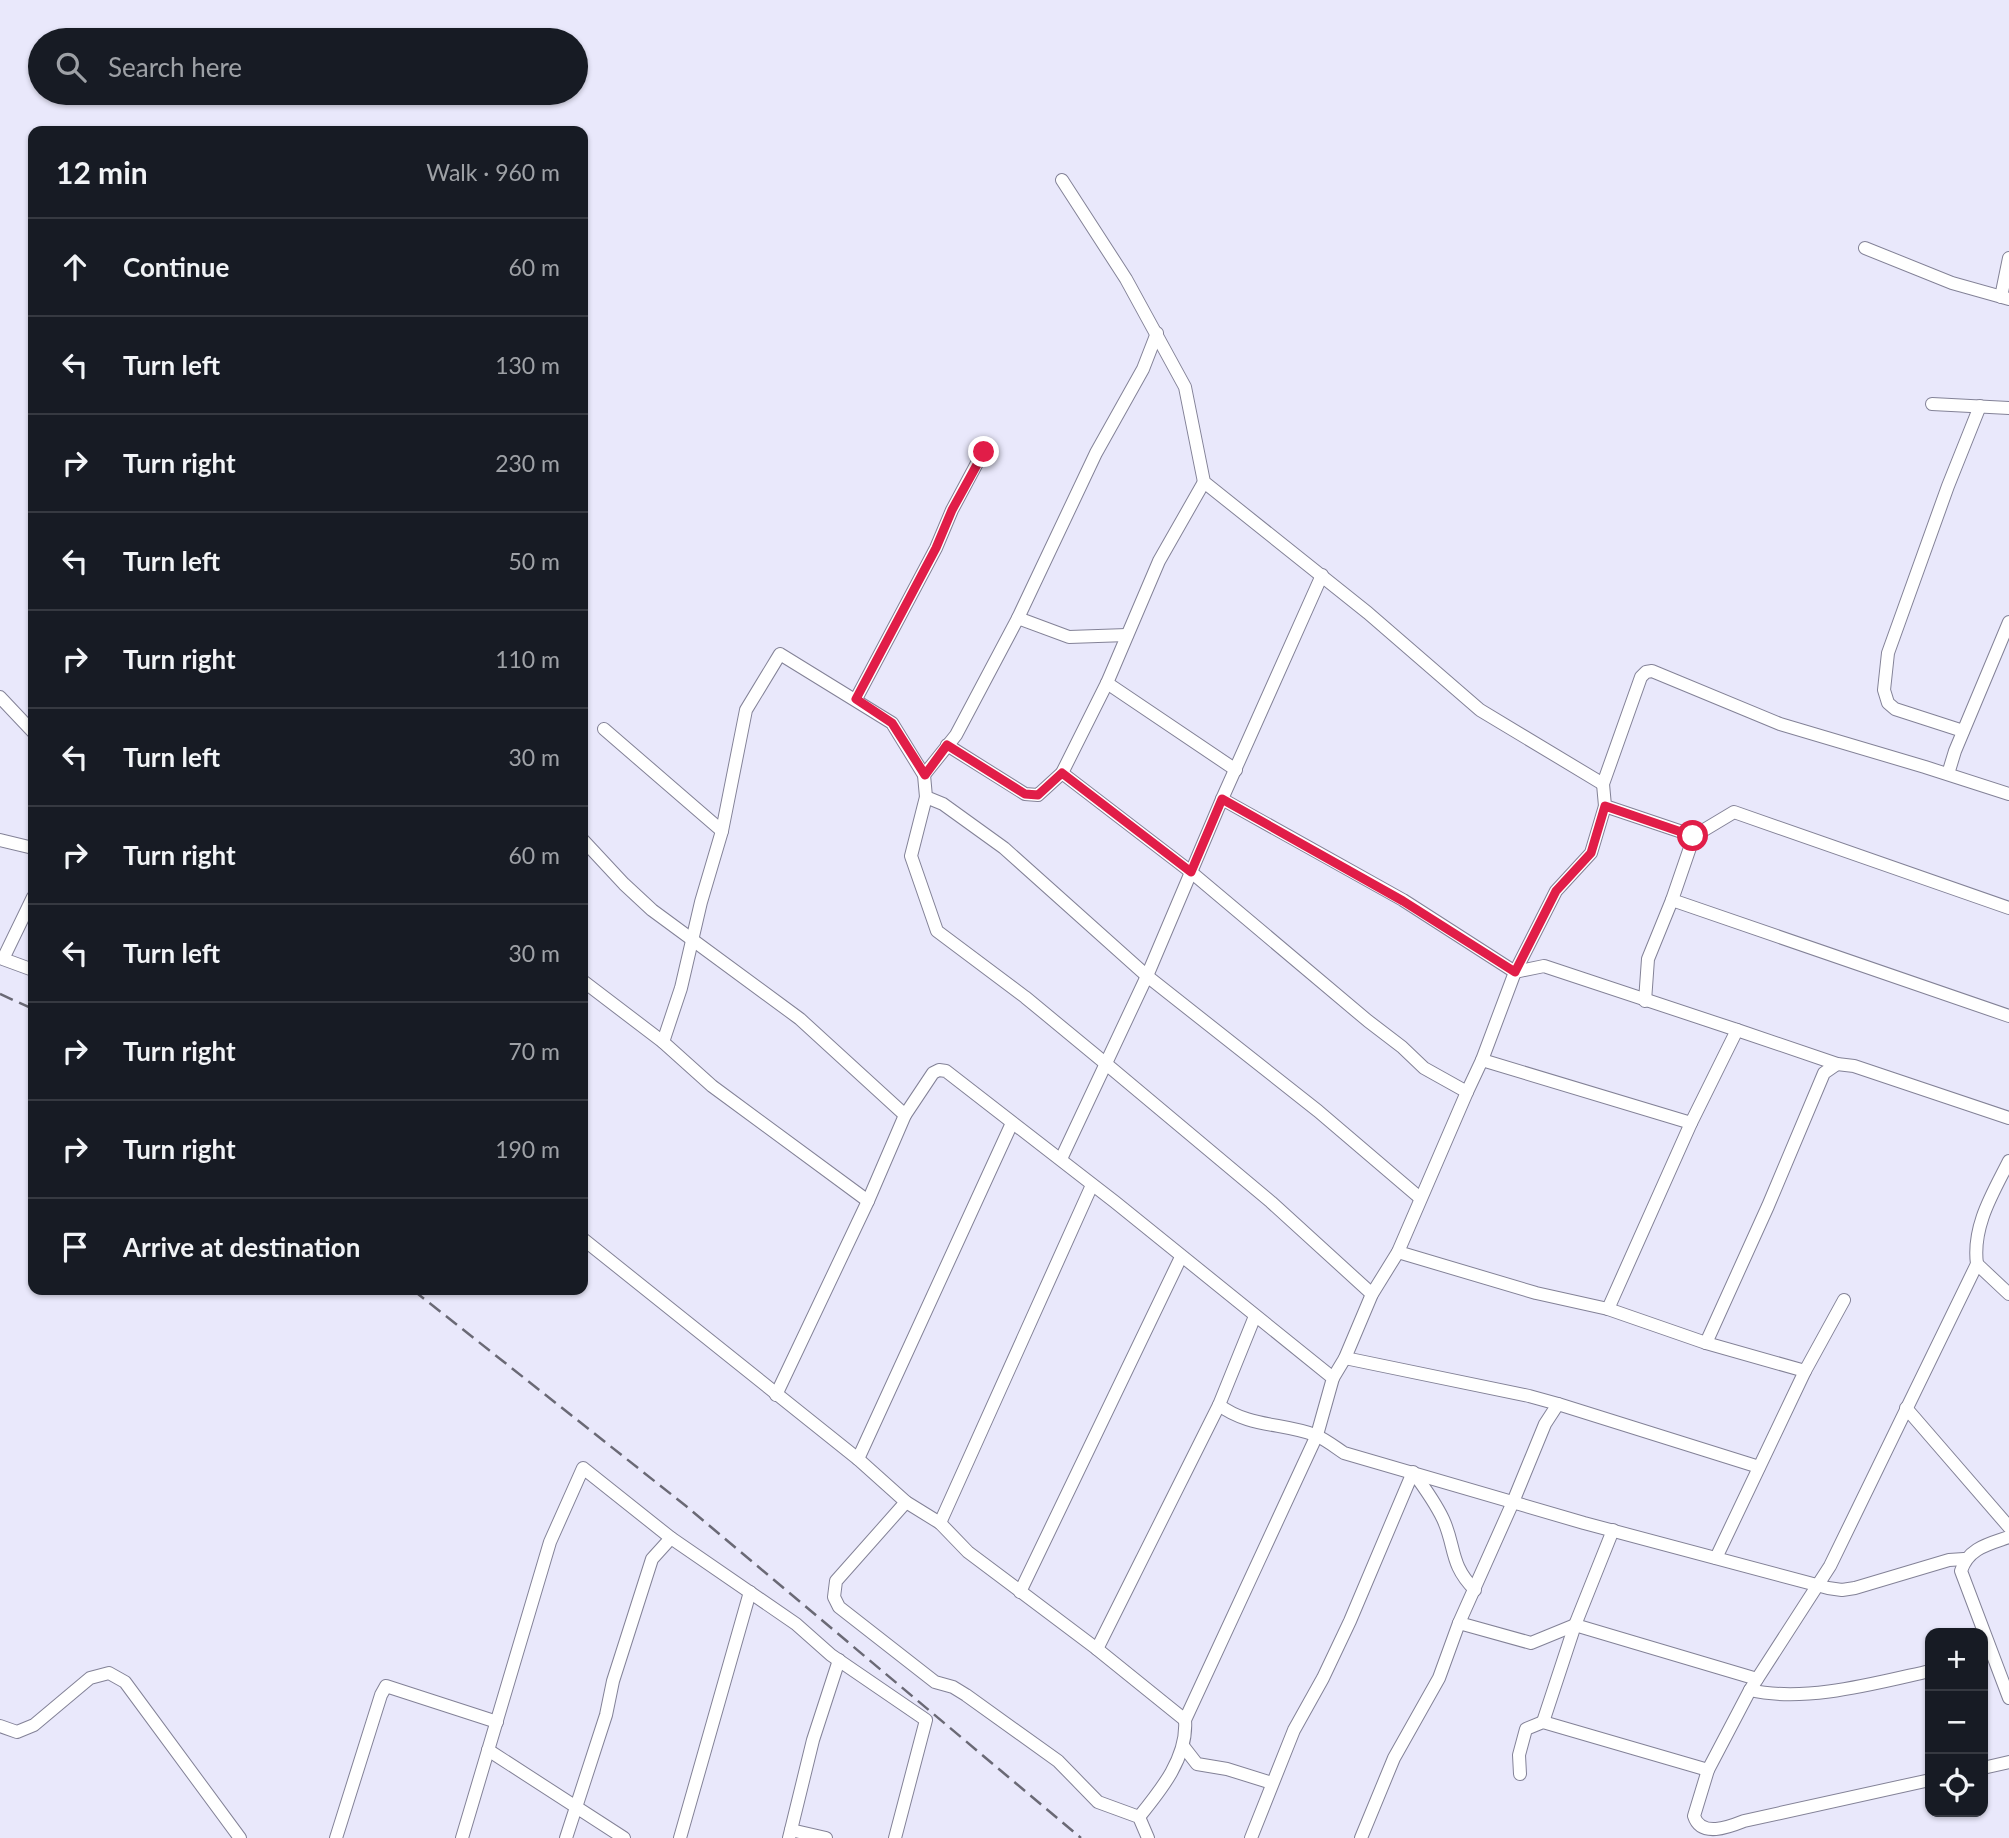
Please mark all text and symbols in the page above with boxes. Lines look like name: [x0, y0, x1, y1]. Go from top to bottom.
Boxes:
search box: [28, 28, 588, 105]
icon: search: [52, 48, 90, 86]
text: Search here: [108, 51, 242, 83]
text: 12 min: [56, 154, 148, 190]
text: Walk · 960 m: [426, 158, 560, 186]
icon: ahead: [56, 248, 94, 286]
text: Continue: [123, 251, 229, 283]
text: 60 m: [509, 253, 560, 281]
icon: left: [56, 346, 94, 384]
text: Turn left: [123, 349, 220, 381]
text: 130 m: [495, 351, 560, 379]
route end: [968, 436, 999, 467]
icon: right: [56, 444, 94, 482]
text: Turn right: [123, 447, 236, 479]
text: 230 m: [495, 449, 560, 477]
icon: left: [56, 542, 94, 580]
text: Turn left: [123, 545, 220, 577]
text: 50 m: [509, 547, 560, 575]
icon: right: [56, 640, 94, 678]
text: Turn right: [123, 643, 236, 675]
text: 110 m: [495, 645, 560, 673]
icon: left: [56, 738, 94, 776]
text: Turn left: [123, 741, 220, 773]
text: 30 m: [509, 743, 560, 771]
route start: [1677, 820, 1708, 851]
icon: right: [56, 836, 94, 874]
text: Turn right: [123, 839, 236, 871]
text: 60 m: [509, 841, 560, 869]
icon: left: [56, 934, 94, 972]
text: Turn left: [123, 937, 220, 969]
text: 30 m: [509, 939, 560, 967]
icon: right: [56, 1032, 94, 1070]
text: Turn right: [123, 1035, 236, 1067]
text: 70 m: [509, 1037, 560, 1065]
icon: right: [56, 1130, 94, 1168]
text: Turn right: [123, 1133, 236, 1165]
text: 190 m: [495, 1135, 560, 1163]
icon: arrive: [56, 1228, 94, 1266]
text: Arrive at destination: [123, 1231, 360, 1263]
map controls: [1925, 1628, 1988, 1817]
button: +: [1925, 1628, 1988, 1691]
button: −: [1925, 1691, 1988, 1754]
button: locate: [1925, 1754, 1988, 1817]

